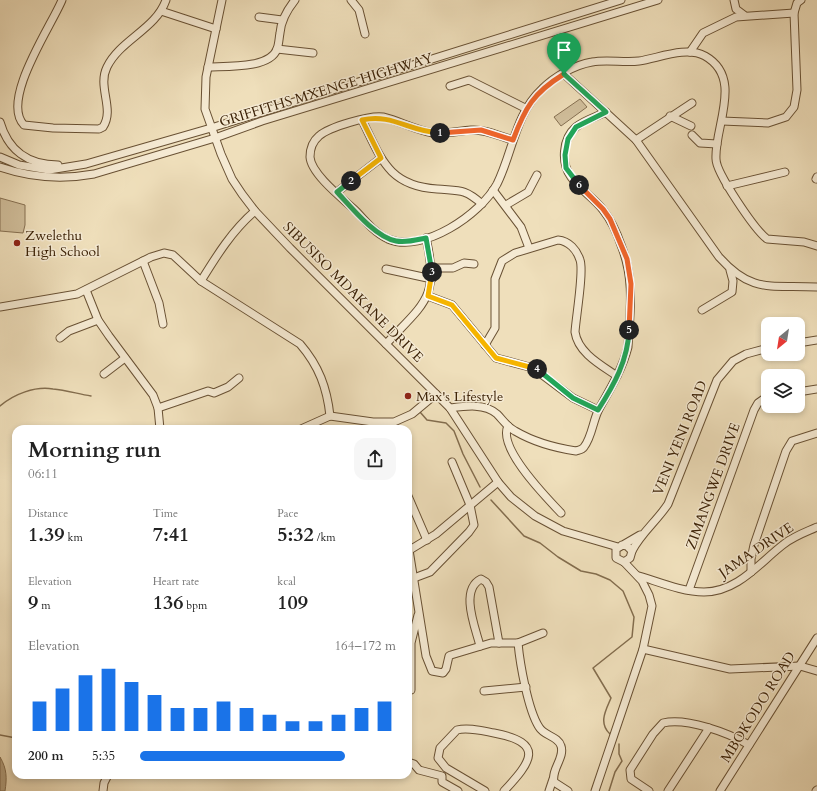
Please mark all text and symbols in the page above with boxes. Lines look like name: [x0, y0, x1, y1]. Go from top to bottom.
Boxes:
pin: [547, 33, 581, 74]
icon: arrive: [553, 39, 575, 61]
street label: GRIFFITHS MXENGE HIGHWAY: [217, 48, 436, 132]
pin: 1: [430, 123, 450, 143]
text: 1: [437, 125, 443, 140]
pin: 2: [341, 171, 361, 191]
text: 2: [348, 173, 354, 188]
pin: 6: [569, 175, 589, 195]
text: 6: [576, 177, 582, 192]
street label: SIBUSISO MDAKANE DRIVE: [279, 218, 428, 367]
place label: Zwelethu High School: [25, 226, 100, 261]
marker: Zwelethu High School: [12, 238, 22, 248]
pin: 3: [422, 262, 442, 282]
text: 3: [429, 264, 435, 279]
north arrow: [761, 317, 805, 361]
map controls: [761, 317, 805, 413]
pin: 5: [619, 320, 639, 340]
text: 5: [626, 322, 632, 337]
pin: 4: [527, 359, 547, 379]
text: 4: [534, 361, 540, 376]
button: layers: [761, 369, 805, 413]
street label: VENI YENI ROAD: [648, 378, 712, 498]
place label: Max's Lifestyle: [416, 387, 503, 406]
marker: Max's Lifestyle: [403, 391, 413, 401]
street label: ZIMANGWE DRIVE: [681, 420, 745, 552]
text: Morning run: [28, 435, 161, 465]
button: share: [354, 438, 396, 480]
text: 06:11: [28, 465, 58, 483]
text: Distance: [28, 506, 68, 521]
text: Time: [153, 506, 178, 521]
text: Pace: [277, 506, 299, 521]
street label: JAMA DRIVE: [713, 518, 797, 583]
text: 1.39: [28, 521, 65, 548]
text: 7:41: [153, 521, 189, 548]
text: 5:32: [277, 521, 314, 548]
text: km: [65, 530, 83, 545]
text: /km: [314, 530, 336, 545]
text: Elevation: [28, 574, 72, 589]
text: Heart rate: [153, 574, 199, 589]
text: kcal: [277, 574, 296, 589]
text: 9: [28, 589, 38, 616]
text: 136: [153, 589, 183, 616]
text: 109: [277, 589, 308, 616]
text: m: [38, 598, 51, 613]
text: bpm: [183, 598, 207, 613]
text: Elevation: [28, 637, 80, 655]
text: 164–172 m: [334, 637, 396, 655]
street label: MBOKODO ROAD: [716, 648, 800, 766]
text: 200 m: [28, 747, 63, 765]
text: 5:35: [92, 747, 115, 765]

